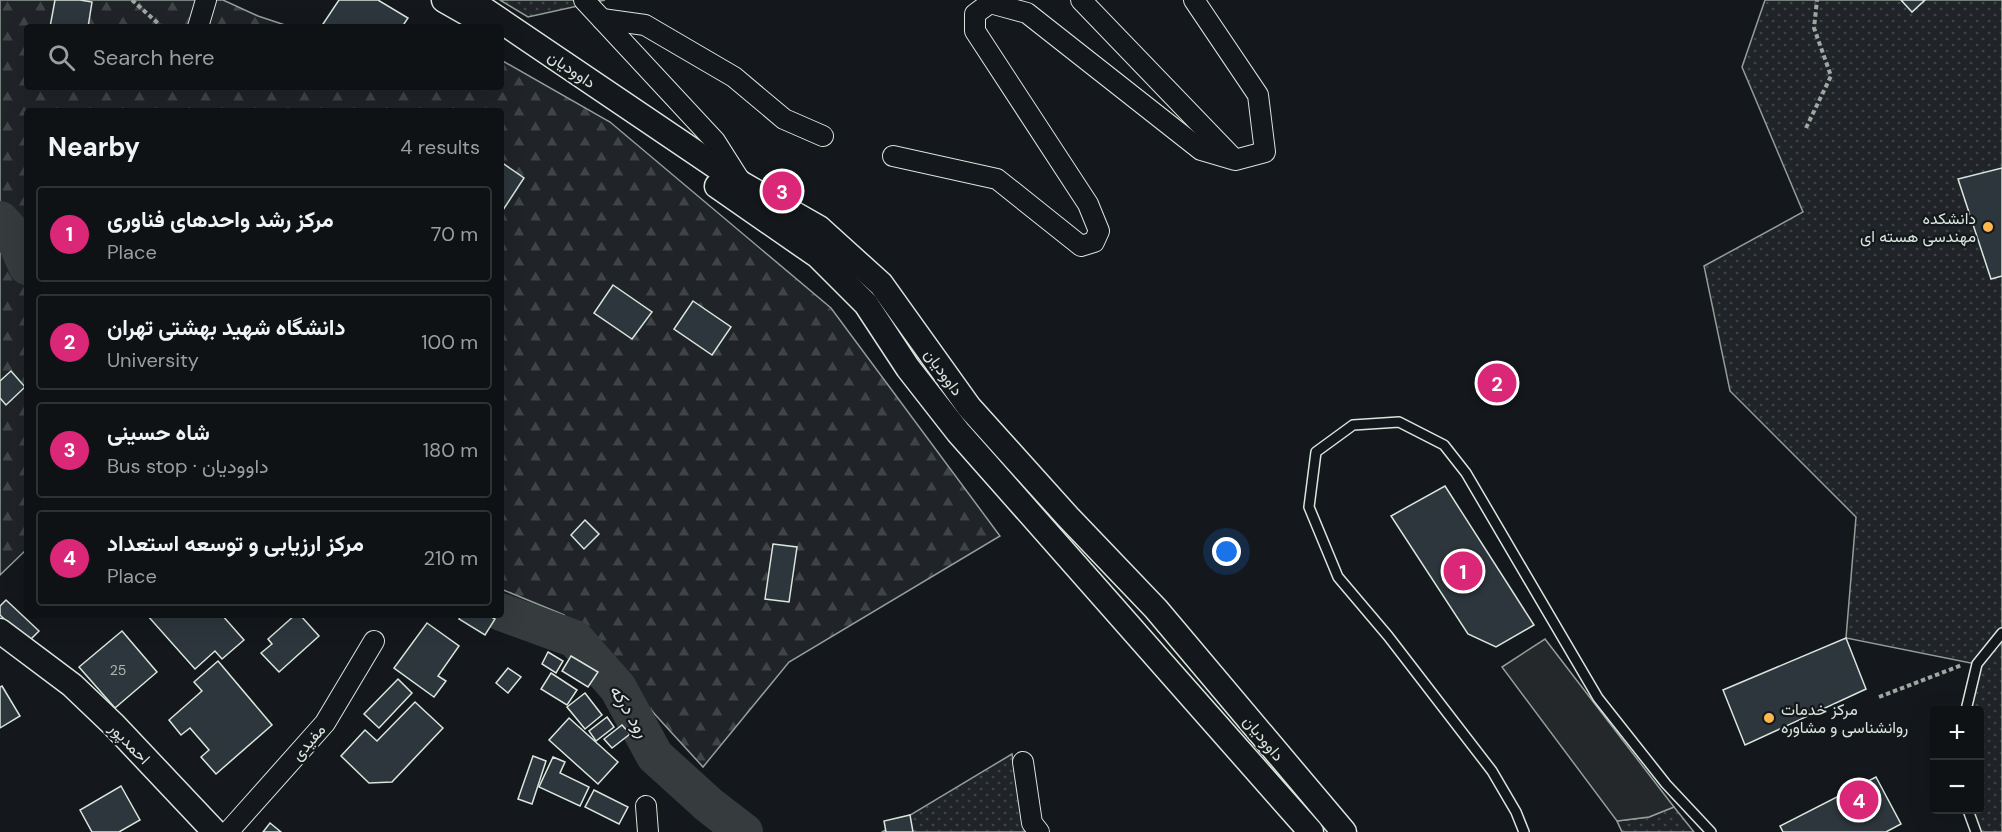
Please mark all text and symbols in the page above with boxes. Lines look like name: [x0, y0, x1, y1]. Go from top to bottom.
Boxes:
search box: [24, 24, 504, 90]
icon: search: [45, 41, 78, 74]
text: Search here: [93, 43, 214, 72]
street label: داوودیان: [544, 46, 600, 93]
text: Nearby: [48, 130, 140, 164]
text: 4 results: [400, 134, 480, 160]
pin: 3: [762, 168, 802, 213]
text: مرکز رشد واحدهای فناوری: [107, 205, 334, 234]
place label: دانشکده مهندسی هسته ای: [1860, 208, 1976, 247]
marker: دانشکده مهندسی هسته ای: [1981, 220, 1995, 234]
text: 1: [66, 221, 73, 247]
text: 70 m: [431, 221, 478, 247]
text: Place: [107, 239, 157, 265]
text: دانشگاه شهید بهشتی تهران: [107, 313, 345, 342]
text: 2: [64, 329, 75, 355]
text: 100 m: [421, 329, 478, 355]
street label: داوودیان: [919, 345, 968, 400]
text: University: [107, 347, 199, 373]
pin: 2: [1478, 360, 1516, 406]
text: شاه حسینی: [107, 418, 210, 447]
text: 3: [63, 437, 76, 463]
text: 180 m: [423, 437, 478, 463]
text: Bus stop · داوودیان: [107, 453, 269, 479]
text: مرکز ارزیابی و توسعه استعداد: [107, 529, 364, 558]
your location: [1212, 537, 1241, 566]
text: 4: [63, 545, 76, 571]
text: 210 m: [423, 545, 478, 571]
pin: 1: [1444, 548, 1482, 594]
text: Place: [107, 563, 157, 589]
house number: 25: [110, 661, 126, 679]
water label: رود درکه: [604, 680, 654, 742]
place label: مرکز خدمات روانشناسی و مشاوره: [1781, 699, 1908, 738]
map controls: [1930, 706, 1984, 814]
button: +: [1930, 706, 1984, 760]
street label: داوودیان: [1238, 711, 1289, 765]
marker: مرکز خدمات روانشناسی و مشاوره: [1762, 711, 1776, 725]
street label: احمدپور: [103, 717, 155, 770]
street label: مفیدی: [287, 720, 330, 765]
button: −: [1930, 760, 1984, 814]
pin: 4: [1840, 778, 1878, 822]

